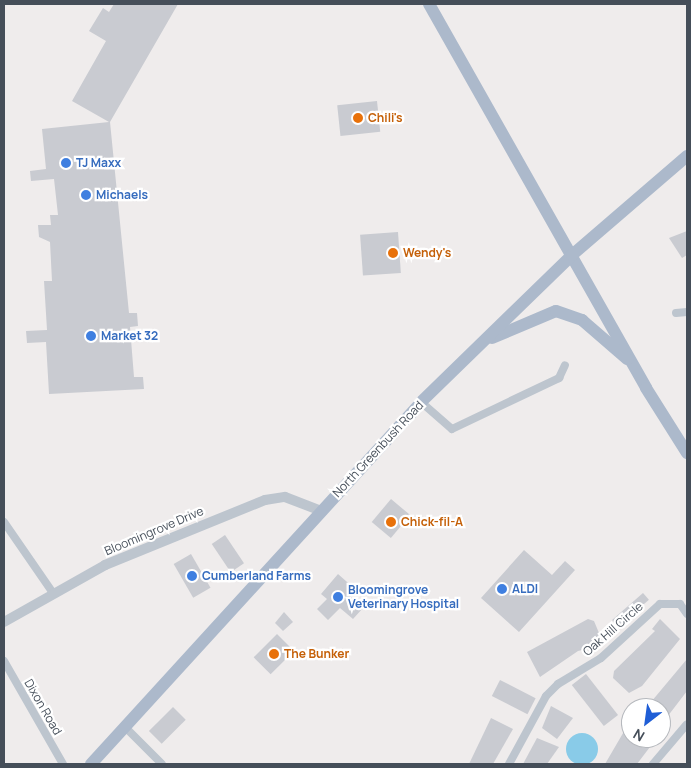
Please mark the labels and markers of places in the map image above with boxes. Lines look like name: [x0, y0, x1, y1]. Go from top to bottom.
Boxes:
place label: Chili's: [368, 111, 402, 125]
marker: Chili's: [352, 112, 364, 124]
place label: TJ Maxx: [76, 156, 121, 170]
marker: TJ Maxx: [60, 157, 72, 169]
place label: Michaels: [96, 188, 148, 202]
marker: Michaels: [80, 189, 92, 201]
place label: Wendy's: [403, 246, 451, 260]
marker: Wendy's: [387, 247, 399, 259]
place label: Market 32: [101, 329, 158, 343]
marker: Market 32: [85, 330, 97, 342]
place label: Chick-fil-A: [401, 515, 463, 529]
marker: Chick-fil-A: [385, 516, 397, 528]
place label: Cumberland Farms: [202, 569, 311, 583]
marker: Cumberland Farms: [186, 570, 198, 582]
place label: ALDI: [512, 582, 538, 596]
place label: Bloomingrove Veterinary Hospital: [348, 583, 459, 611]
marker: ALDI: [496, 583, 508, 595]
marker: Bloomingrove Veterinary Hospital: [332, 591, 344, 603]
place label: The Bunker: [284, 647, 349, 661]
marker: The Bunker: [268, 648, 280, 660]

